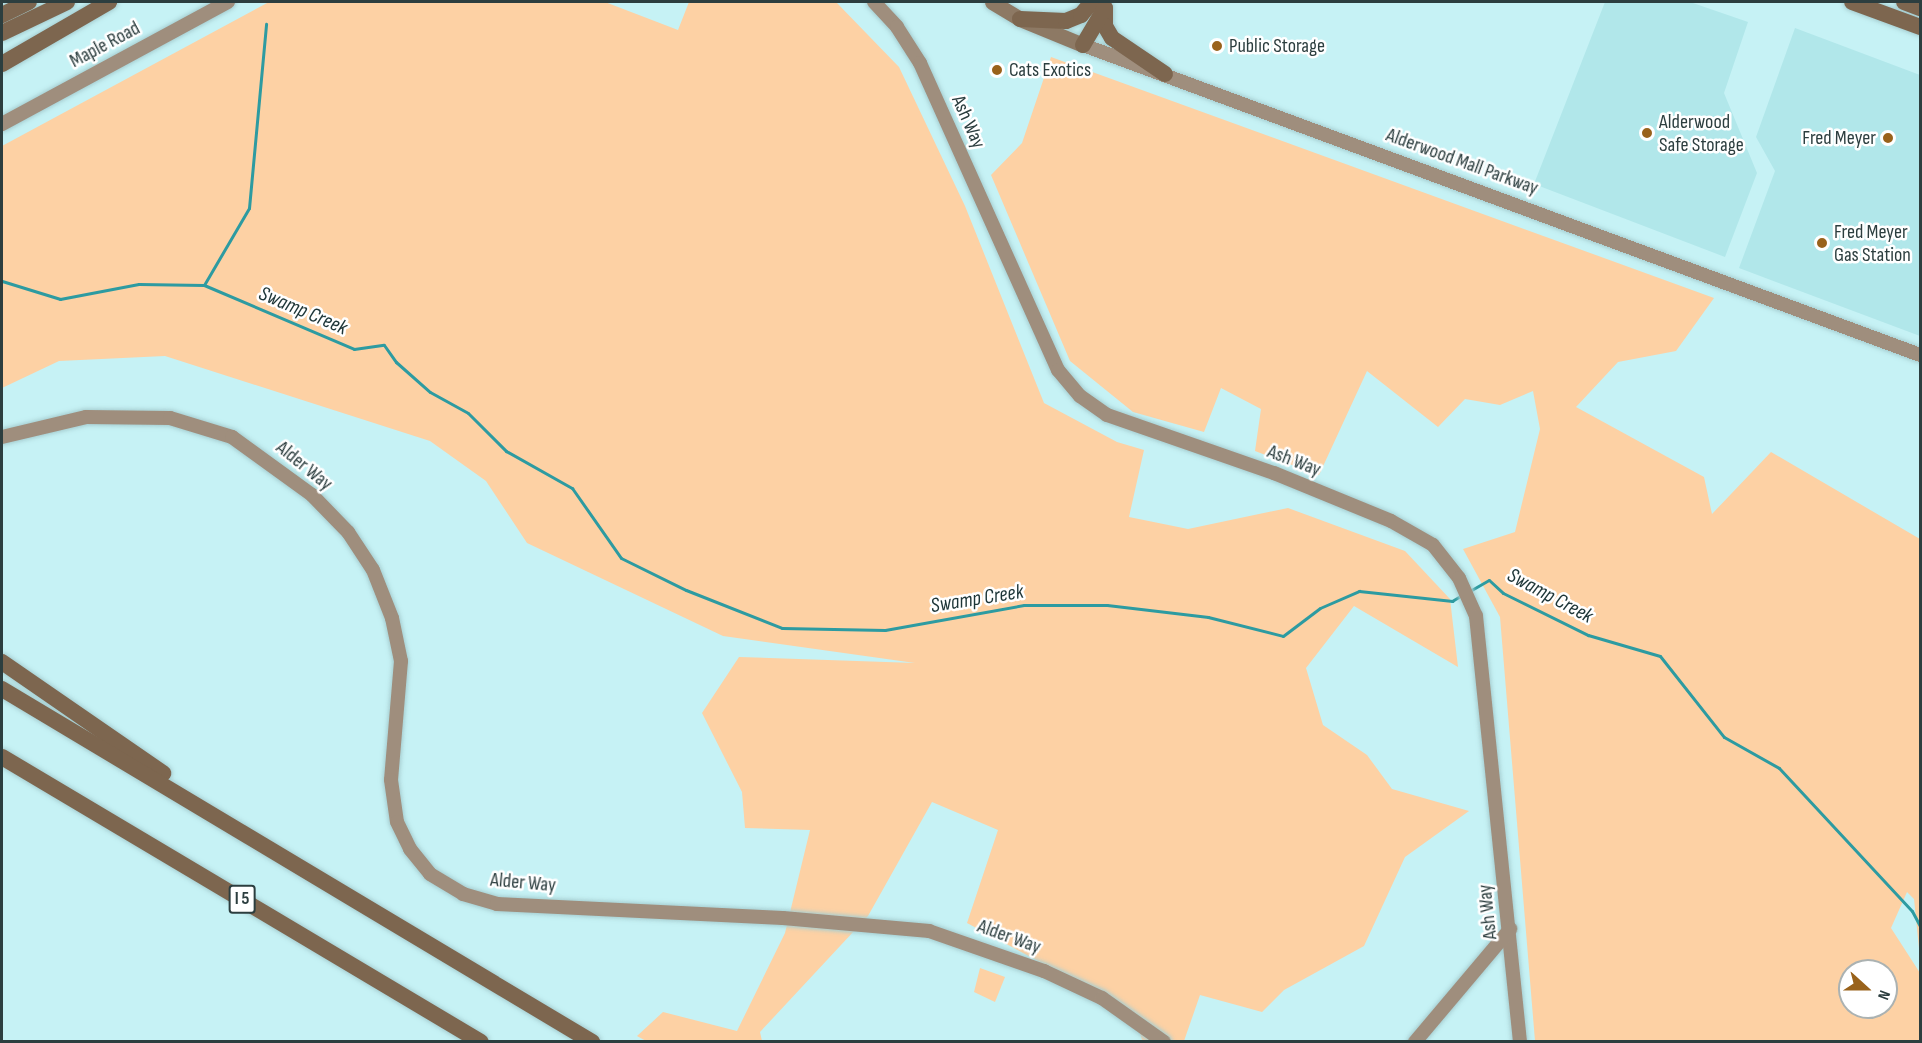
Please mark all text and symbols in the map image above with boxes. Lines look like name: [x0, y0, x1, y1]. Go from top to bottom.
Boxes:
street label: Maple Road: [66, 17, 144, 73]
place label: Public Storage: [1229, 34, 1325, 58]
marker: Public Storage: [1210, 39, 1224, 53]
place label: Cats Exotics: [1009, 58, 1091, 82]
marker: Cats Exotics: [990, 63, 1004, 77]
street label: Ash Way: [946, 92, 990, 152]
place label: Alderwood Safe Storage: [1659, 110, 1744, 157]
street label: Alderwood Mall Parkway: [1383, 123, 1541, 201]
marker: Alderwood Safe Storage: [1640, 126, 1654, 140]
place label: Fred Meyer: [1802, 126, 1876, 150]
marker: Fred Meyer: [1881, 131, 1895, 145]
place label: Fred Meyer Gas Station: [1834, 220, 1911, 267]
marker: Fred Meyer Gas Station: [1815, 236, 1829, 250]
water label: Swamp Creek: [255, 281, 351, 341]
street label: Alder Way: [271, 436, 337, 496]
street label: Ash Way: [1264, 440, 1324, 482]
water label: Swamp Creek: [1503, 563, 1597, 629]
water label: Swamp Creek: [929, 579, 1025, 619]
street label: Alder Way: [489, 868, 557, 898]
street label: Ash Way: [1473, 883, 1503, 941]
road number: I 5: [228, 884, 256, 914]
street label: Alder Way: [974, 915, 1044, 959]
north arrow: [1838, 959, 1898, 1019]
text: N: [1873, 988, 1894, 1002]

